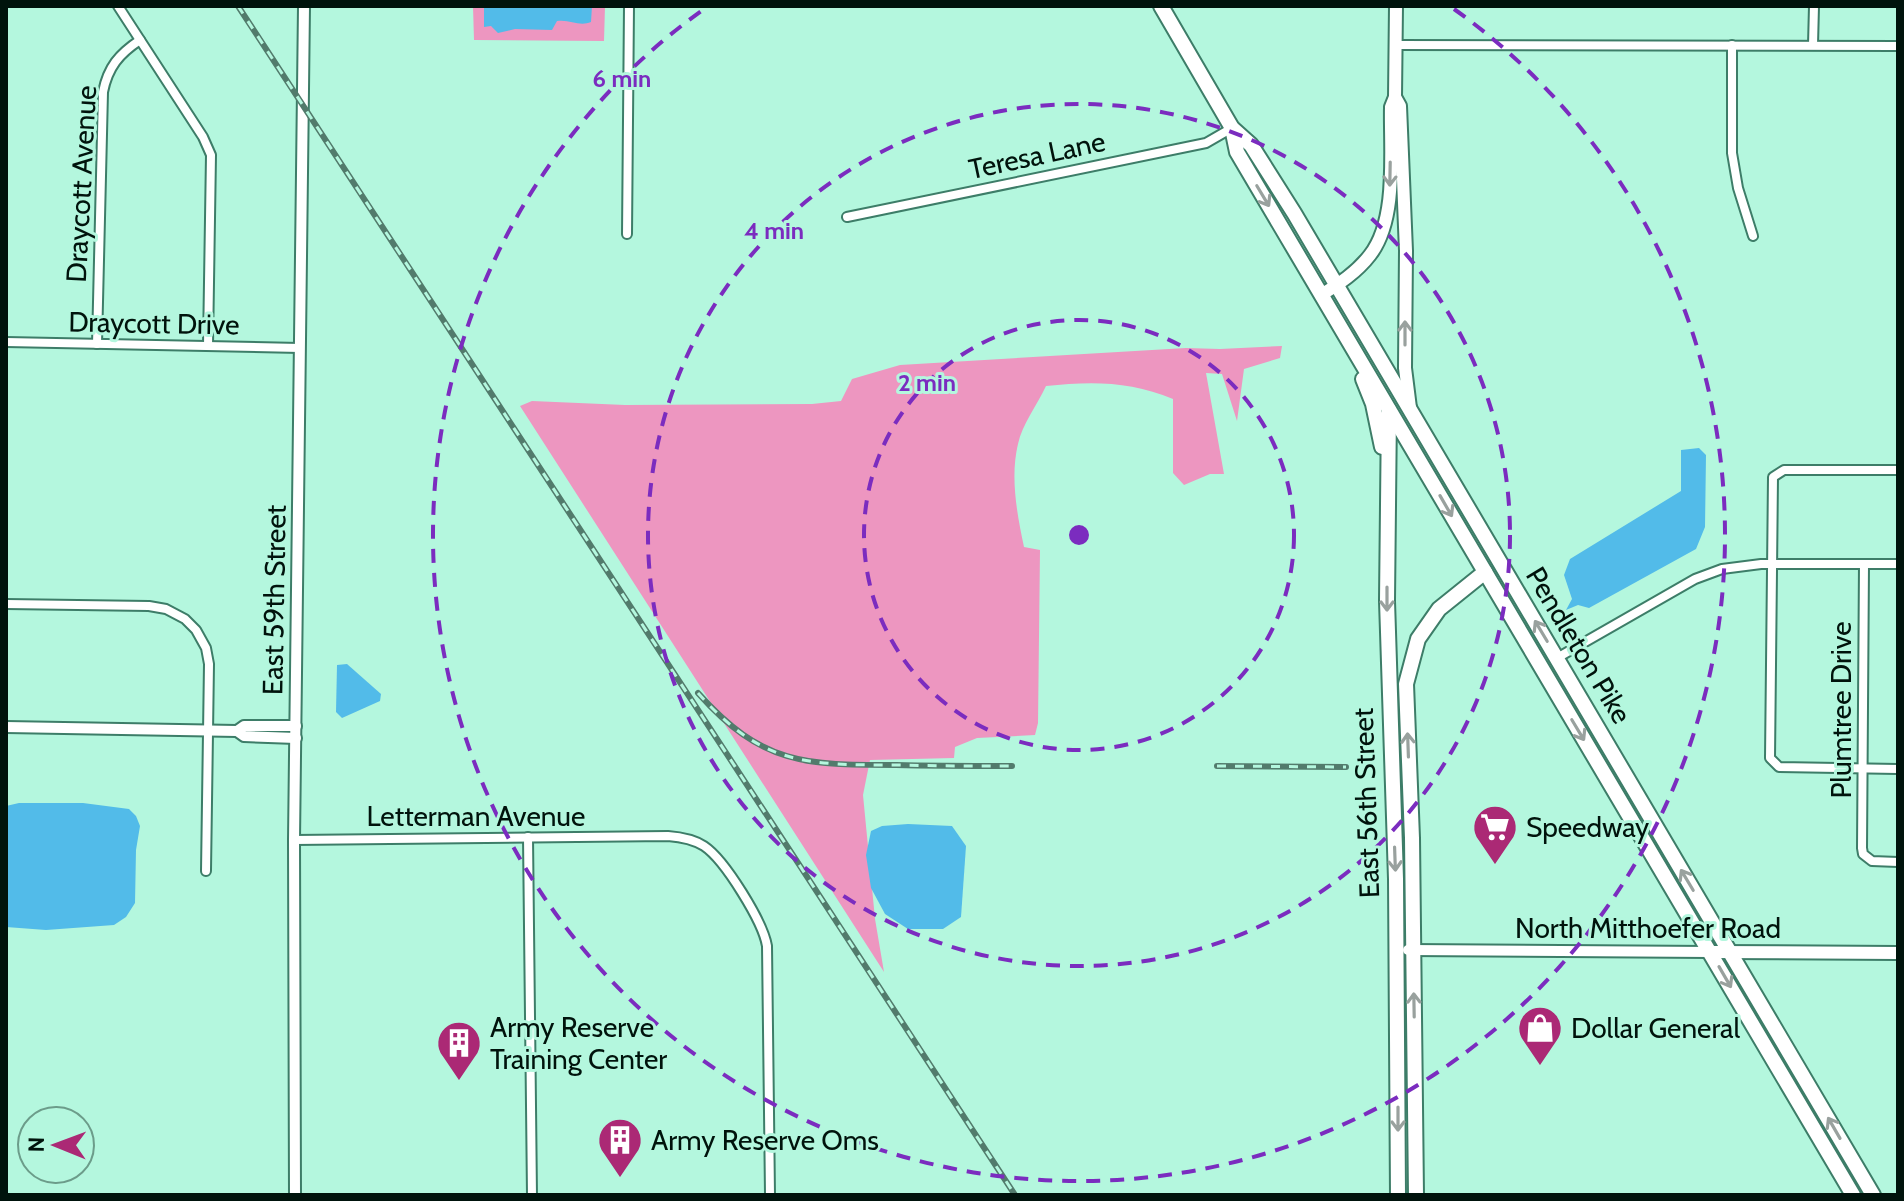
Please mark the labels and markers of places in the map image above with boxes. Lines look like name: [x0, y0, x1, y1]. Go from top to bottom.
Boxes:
centre of rings: [1065, 521, 1093, 549]
supermarket icon: Speedway: [1471, 803, 1519, 866]
place label: Speedway: [1526, 810, 1649, 844]
shop icon: Dollar General: [1516, 1004, 1564, 1067]
place label: Army Reserve Training Center: [490, 1010, 667, 1076]
place label: Dollar General: [1571, 1011, 1740, 1045]
building icon: Army Reserve Training Center: [435, 1019, 483, 1082]
building icon: Army Reserve Oms: [596, 1116, 644, 1179]
place label: Army Reserve Oms: [651, 1123, 879, 1157]

